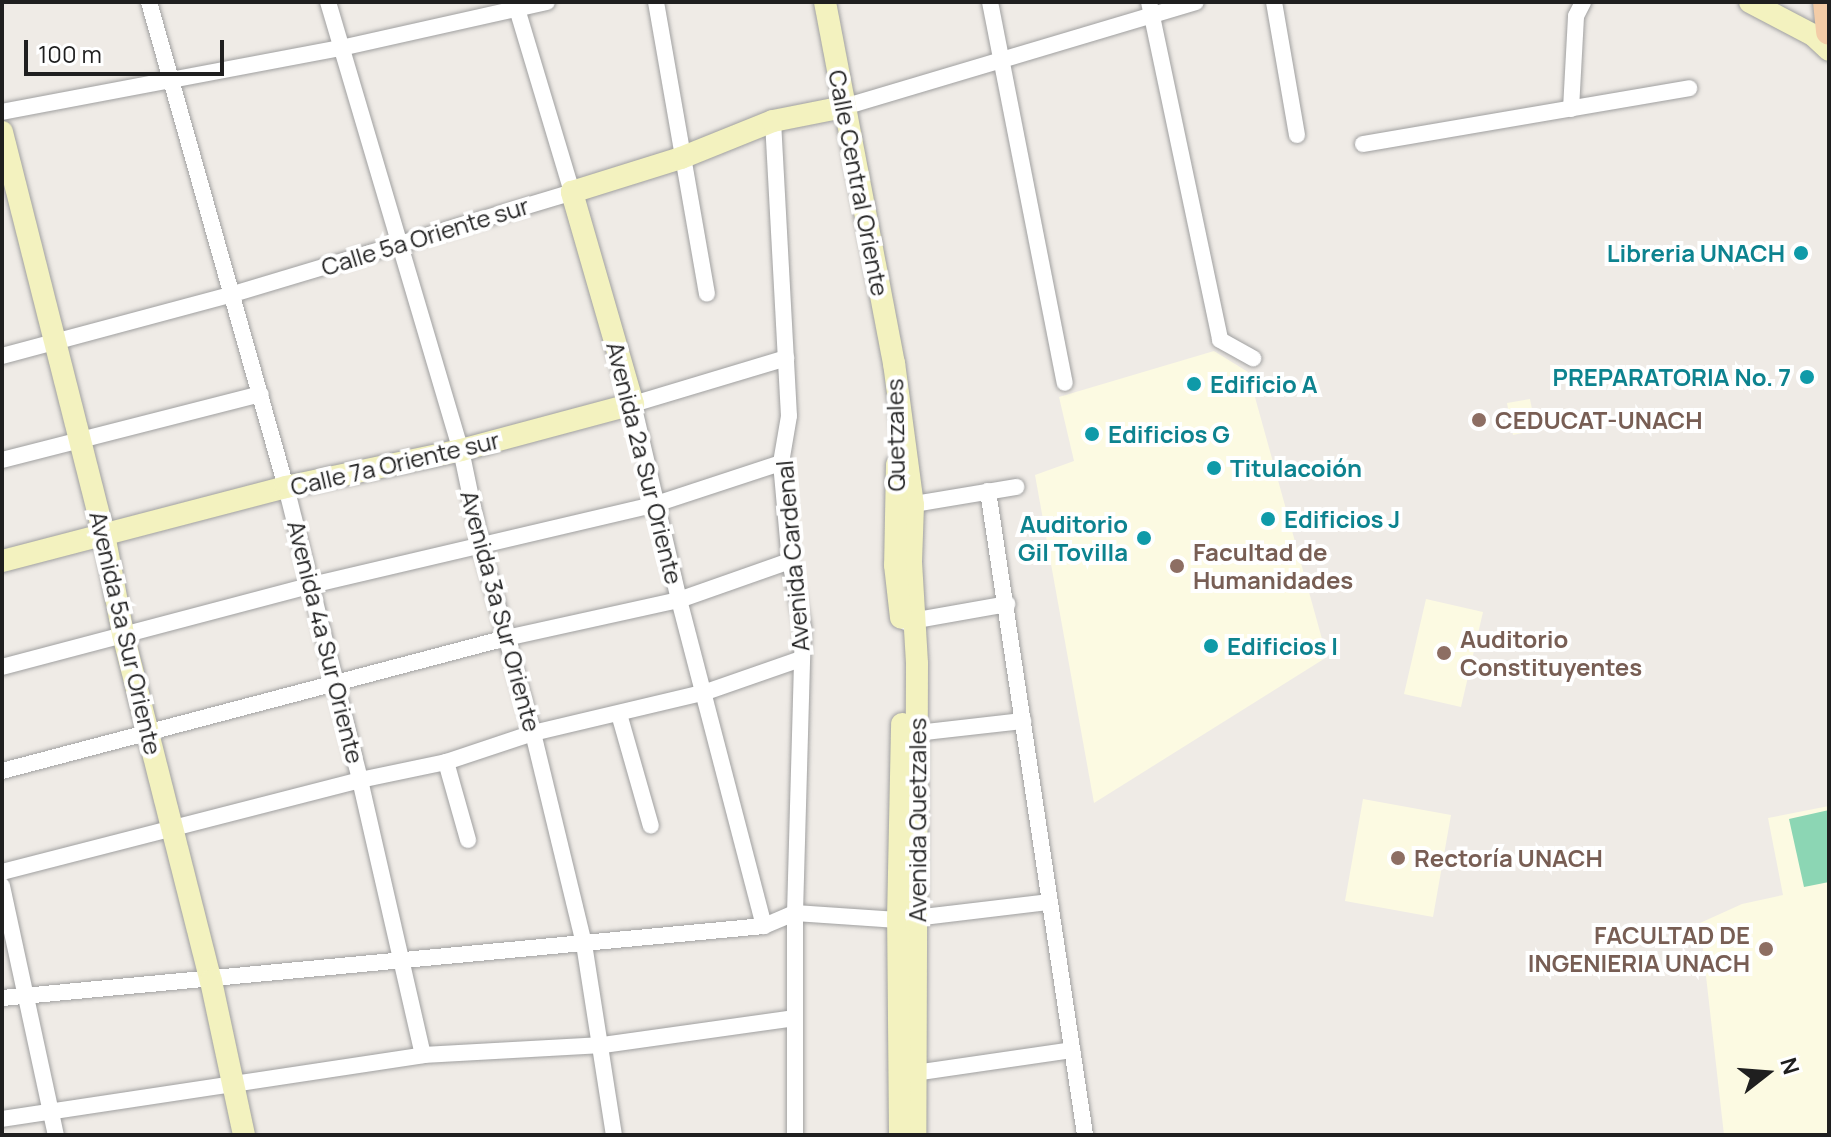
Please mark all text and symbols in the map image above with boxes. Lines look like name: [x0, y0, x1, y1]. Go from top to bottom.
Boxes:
scale bar: [28, 24, 228, 74]
text: 100 m: [38, 37, 102, 70]
street label: Calle Central Oriente: [823, 67, 895, 299]
street label: Calle 5a Oriente sur: [318, 191, 532, 281]
place label: Libreria UNACH: [1607, 239, 1785, 267]
marker: Libreria UNACH: [1792, 244, 1810, 262]
street label: Avenida 2a Sur Oriente: [601, 339, 689, 587]
place label: PREPARATORIA No. 7: [1553, 363, 1791, 391]
marker: PREPARATORIA No. 7: [1798, 368, 1816, 386]
place label: Edificio A: [1210, 370, 1318, 398]
marker: Edificio A: [1185, 375, 1203, 393]
street label: Quetzales: [880, 378, 910, 492]
place label: CEDUCAT-UNACH: [1495, 406, 1703, 434]
marker: CEDUCAT-UNACH: [1470, 411, 1488, 429]
place label: Edificios G: [1108, 420, 1230, 448]
street label: Calle 7a Oriente sur: [288, 425, 502, 501]
marker: Edificios G: [1083, 425, 1101, 443]
place label: Titulacoión: [1230, 454, 1362, 482]
street label: Avenida Cardenal: [769, 459, 815, 653]
marker: Titulacoión: [1205, 459, 1223, 477]
street label: Avenida 3a Sur Oriente: [455, 487, 547, 735]
place label: Edificios J: [1284, 505, 1400, 533]
street label: Avenida 5a Sur Oriente: [84, 508, 168, 758]
place label: Auditorio Gil Tovilla: [1018, 510, 1128, 566]
marker: Edificios J: [1259, 510, 1277, 528]
street label: Avenida 4a Sur Oriente: [282, 518, 370, 766]
marker: Auditorio Gil Tovilla: [1135, 529, 1153, 547]
place label: Facultad de Humanidades: [1193, 538, 1353, 594]
marker: Facultad de Humanidades: [1168, 557, 1186, 575]
place label: Auditorio Constituyentes: [1460, 625, 1642, 681]
place label: Edificios I: [1227, 632, 1338, 660]
marker: Edificios I: [1202, 637, 1220, 655]
marker: Auditorio Constituyentes: [1435, 644, 1453, 662]
street label: Avenida Quetzales: [903, 718, 931, 922]
place label: Rectoría UNACH: [1414, 844, 1603, 872]
marker: Rectoría UNACH: [1389, 849, 1407, 867]
place label: FACULTAD DE INGENIERIA UNACH: [1528, 921, 1750, 977]
marker: FACULTAD DE INGENIERIA UNACH: [1757, 940, 1775, 958]
north arrow: [1727, 1033, 1807, 1113]
text: N: [1773, 1054, 1807, 1078]

